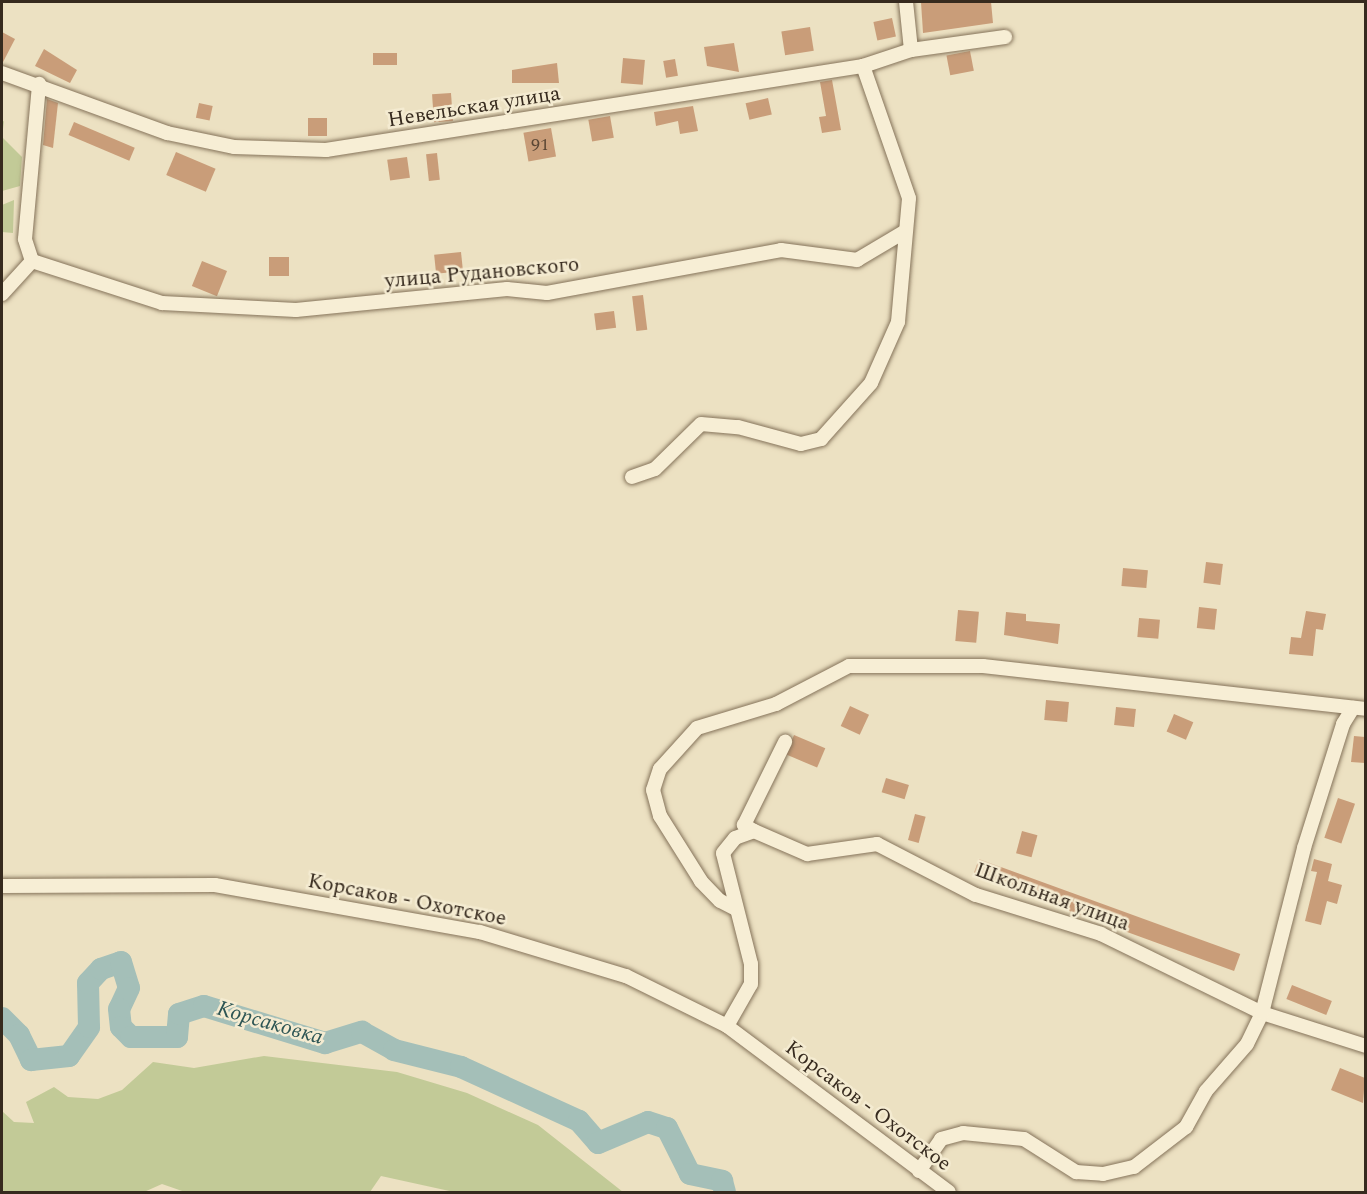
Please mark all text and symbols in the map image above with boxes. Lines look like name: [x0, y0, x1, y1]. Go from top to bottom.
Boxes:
street label: Невельская улица: [386, 81, 562, 133]
house number: 91: [531, 134, 549, 156]
street label: улица Рудановского: [384, 252, 580, 294]
street label: Школьная улица: [971, 857, 1133, 937]
street label: Корсаков - Охотское: [306, 868, 508, 932]
water label: Корсаковка: [214, 995, 326, 1051]
street label: Корсаков - Охотское: [780, 1035, 956, 1177]

